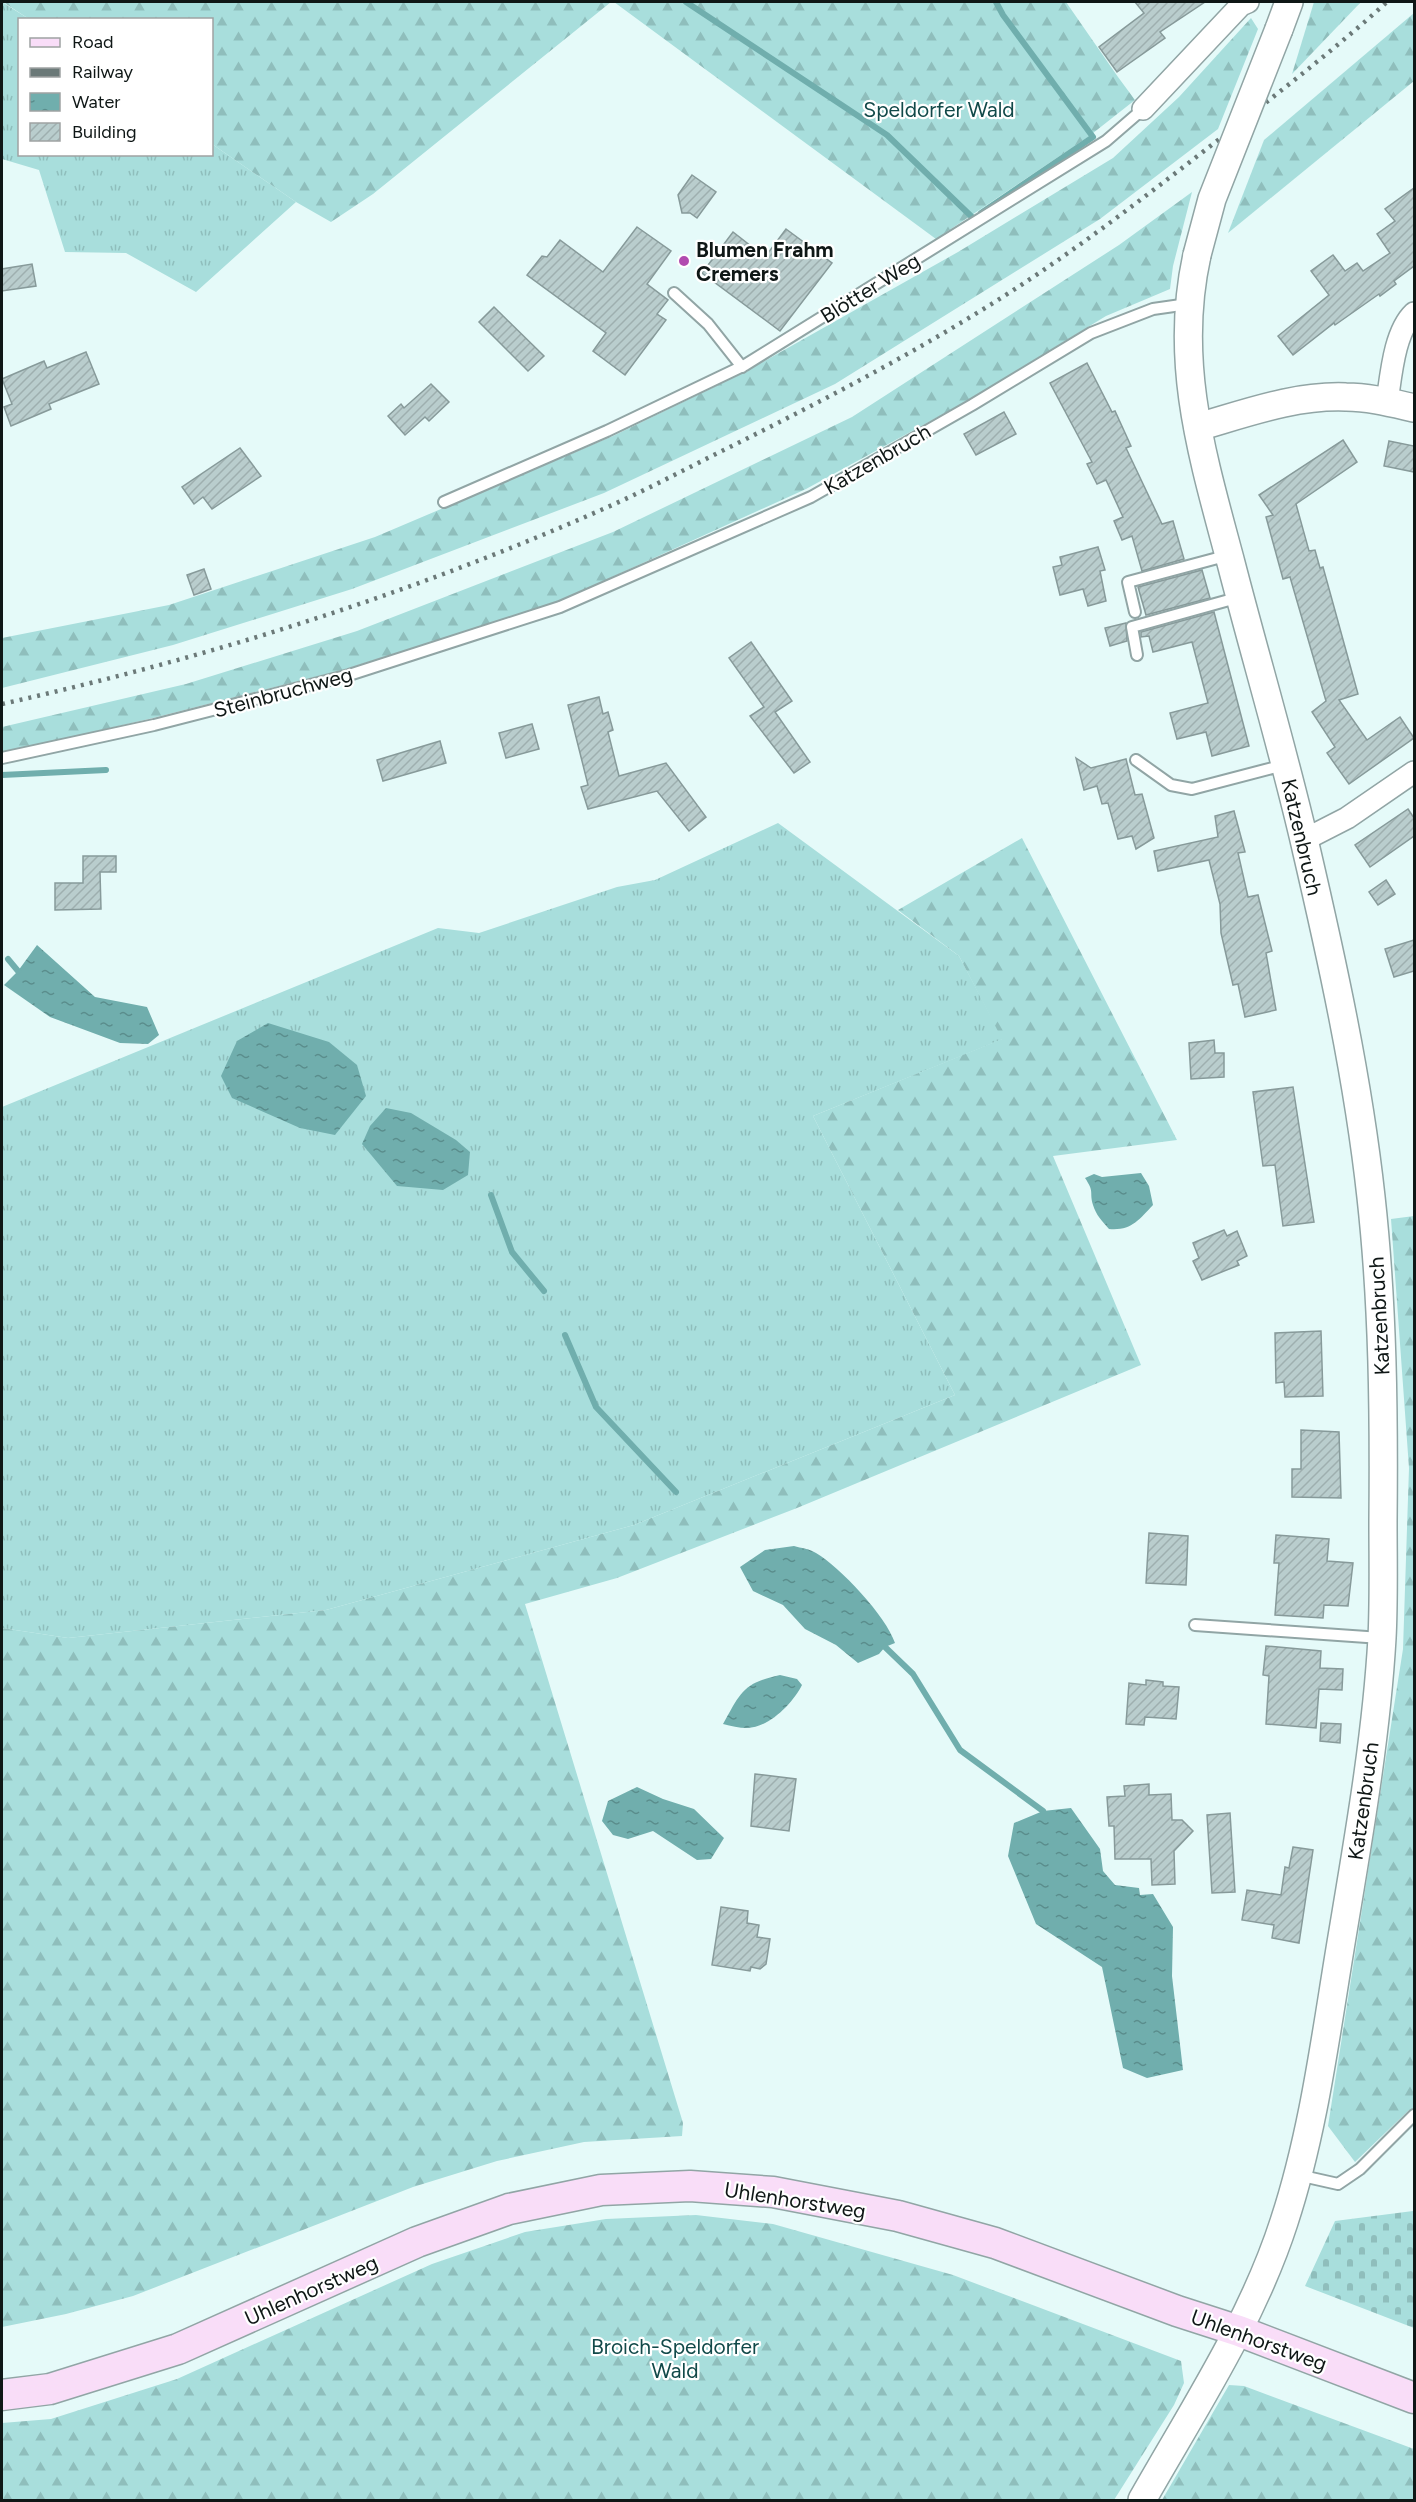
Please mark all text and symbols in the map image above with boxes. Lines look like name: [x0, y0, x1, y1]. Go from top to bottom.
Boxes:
legend: [18, 18, 213, 156]
text: Road: [72, 31, 113, 53]
text: Railway: [72, 61, 134, 83]
text: Water: [72, 91, 120, 113]
park label: Speldorfer Wald: [863, 97, 1015, 122]
text: Building: [72, 121, 137, 143]
place label: Blumen Frahm Cremers: [696, 237, 834, 286]
street label: Blötter Weg: [816, 248, 924, 328]
marker: Blumen Frahm Cremers: [677, 254, 691, 268]
street label: Katzenbruch: [819, 418, 935, 500]
street label: Steinbruchweg: [211, 661, 355, 723]
street label: Katzenbruch: [1276, 776, 1328, 898]
street label: Katzenbruch: [1363, 1256, 1395, 1376]
street label: Katzenbruch: [1342, 1740, 1384, 1862]
street label: Uhlenhorstweg: [722, 2176, 868, 2224]
street label: Uhlenhorstweg: [241, 2249, 381, 2331]
street label: Uhlenhorstweg: [1187, 2304, 1331, 2376]
park label: Broich-Speldorfer Wald: [591, 2334, 759, 2383]

